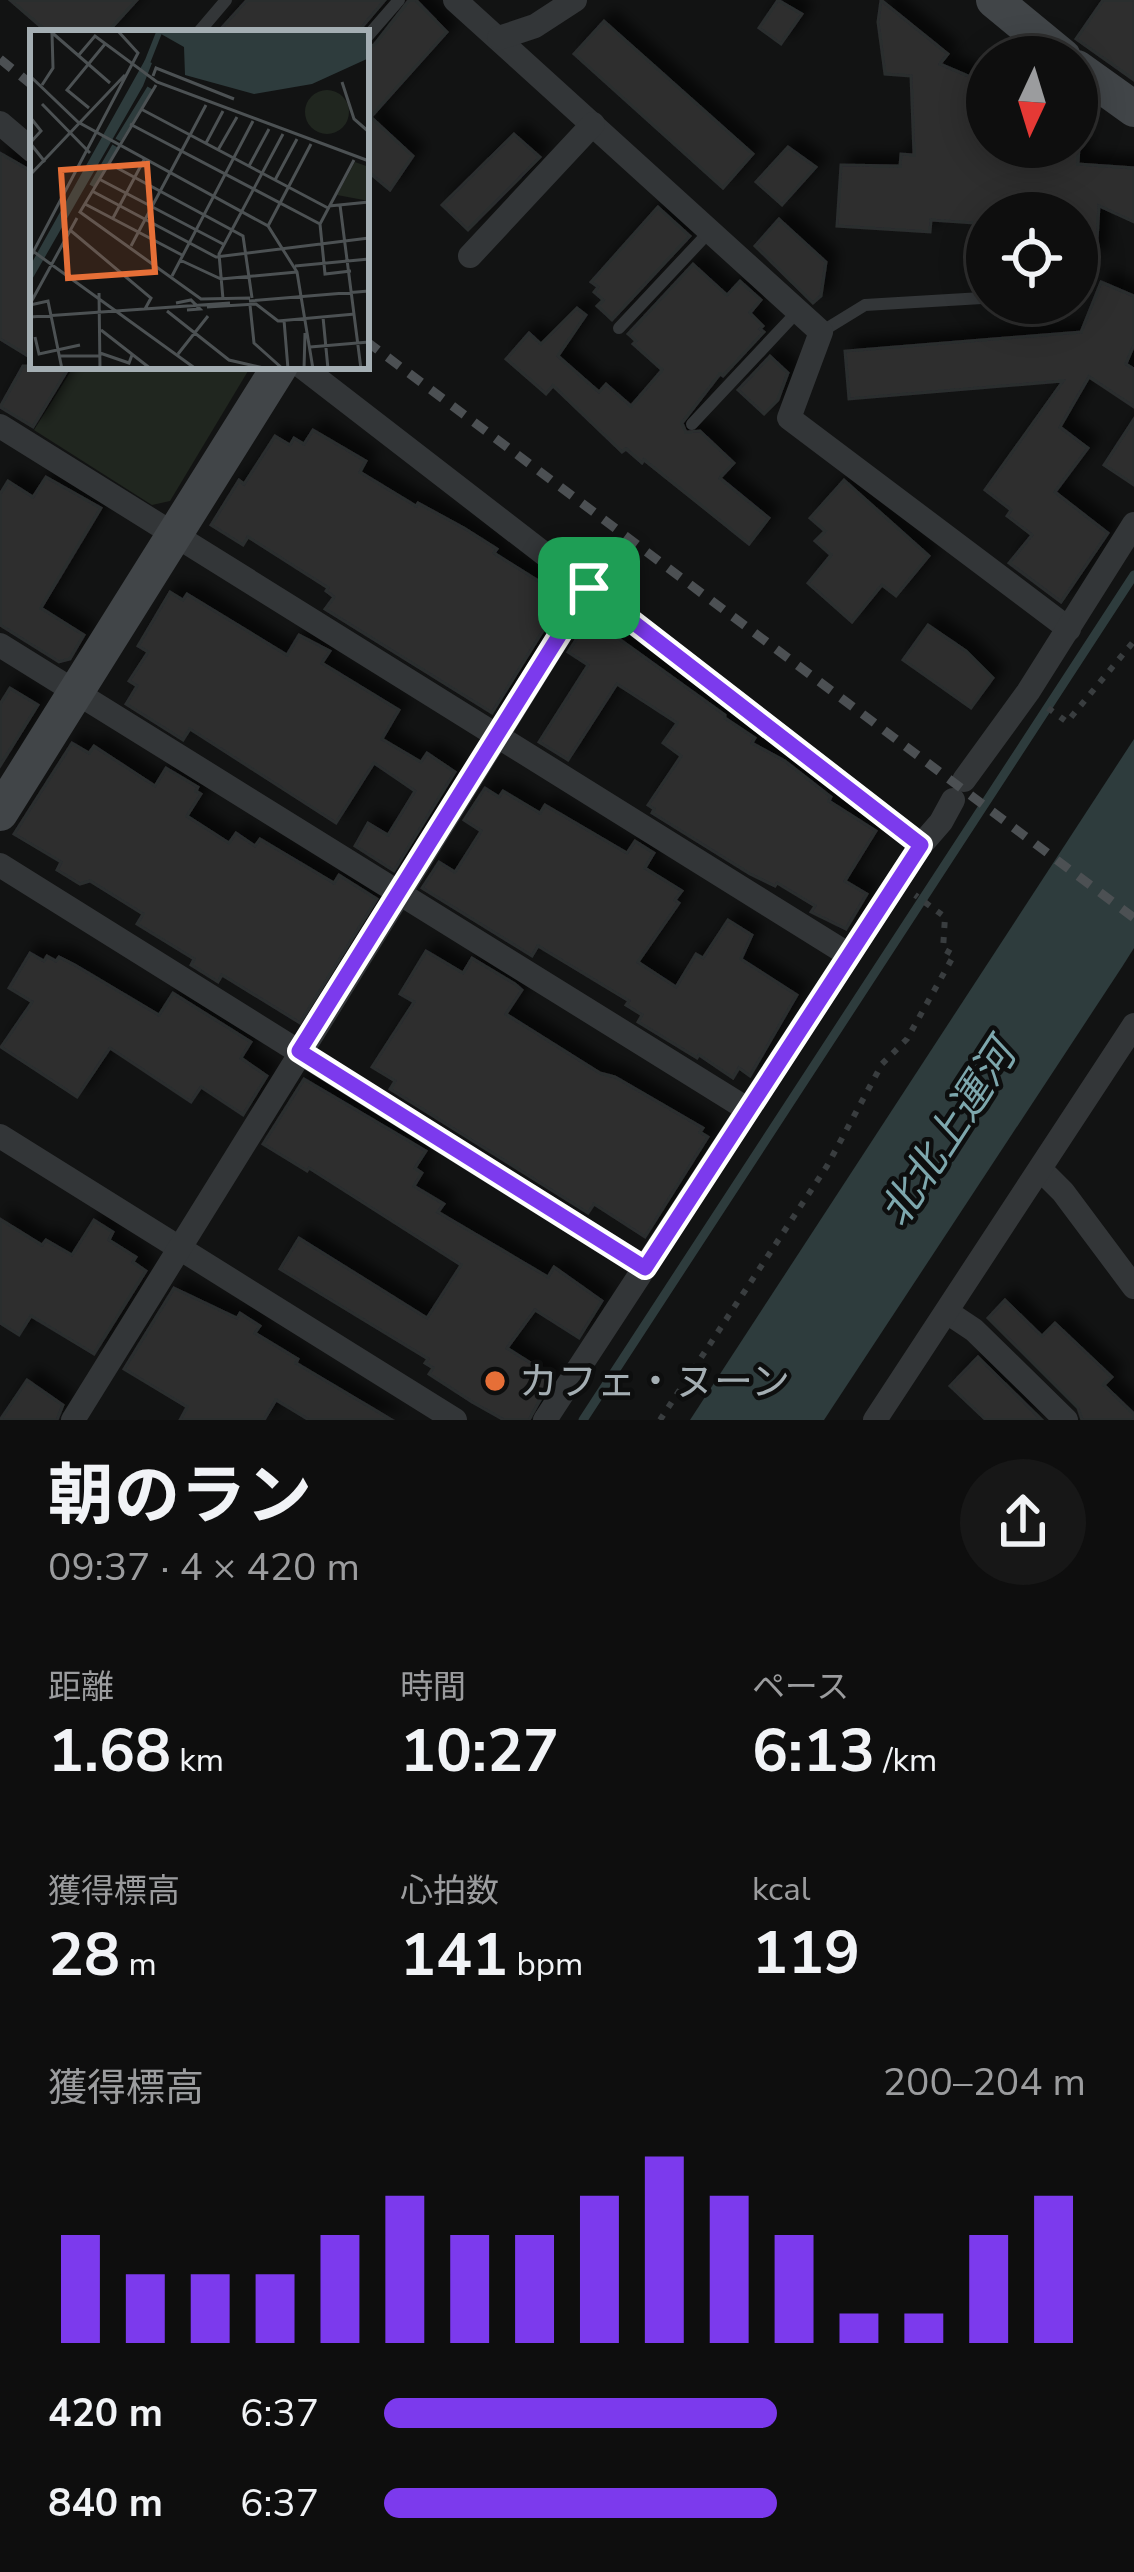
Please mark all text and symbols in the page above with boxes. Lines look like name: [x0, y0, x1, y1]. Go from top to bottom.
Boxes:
inset map: [30, 30, 369, 369]
north arrow: [966, 36, 1098, 168]
map controls: [966, 36, 1098, 324]
button: locate: [966, 192, 1098, 324]
pin: [538, 537, 640, 639]
icon: arrive: [556, 555, 622, 621]
water label: 北北上運河: [867, 1024, 1033, 1237]
place label: カフェ・ヌーン: [519, 1356, 790, 1409]
marker: カフェ・ヌーン: [482, 1368, 508, 1394]
text: 朝のラン: [48, 1451, 312, 1541]
button: share: [960, 1459, 1086, 1585]
text: 09:37 · 4 × 420 m: [48, 1541, 360, 1594]
text: 距離: [48, 1665, 114, 1710]
text: 時間: [400, 1665, 466, 1710]
text: ペース: [752, 1665, 849, 1710]
text: 1.68: [48, 1710, 171, 1792]
text: 10:27: [400, 1710, 559, 1792]
text: 6:13: [752, 1710, 875, 1792]
text: km: [171, 1738, 224, 1783]
text: /km: [875, 1738, 937, 1783]
text: kcal: [752, 1867, 811, 1912]
text: 獲得標高: [48, 1869, 180, 1914]
text: 心拍数: [400, 1869, 499, 1914]
text: 119: [752, 1912, 860, 1994]
text: 28: [48, 1914, 120, 1996]
text: 141: [400, 1914, 508, 1996]
text: m: [120, 1942, 157, 1987]
text: bpm: [508, 1942, 583, 1987]
text: 200–204 m: [883, 2056, 1086, 2109]
text: 獲得標高: [48, 2062, 204, 2115]
text: 420 m: [48, 2387, 163, 2440]
text: 6:37: [240, 2387, 319, 2440]
text: 840 m: [48, 2477, 163, 2530]
text: 6:37: [240, 2477, 319, 2530]

